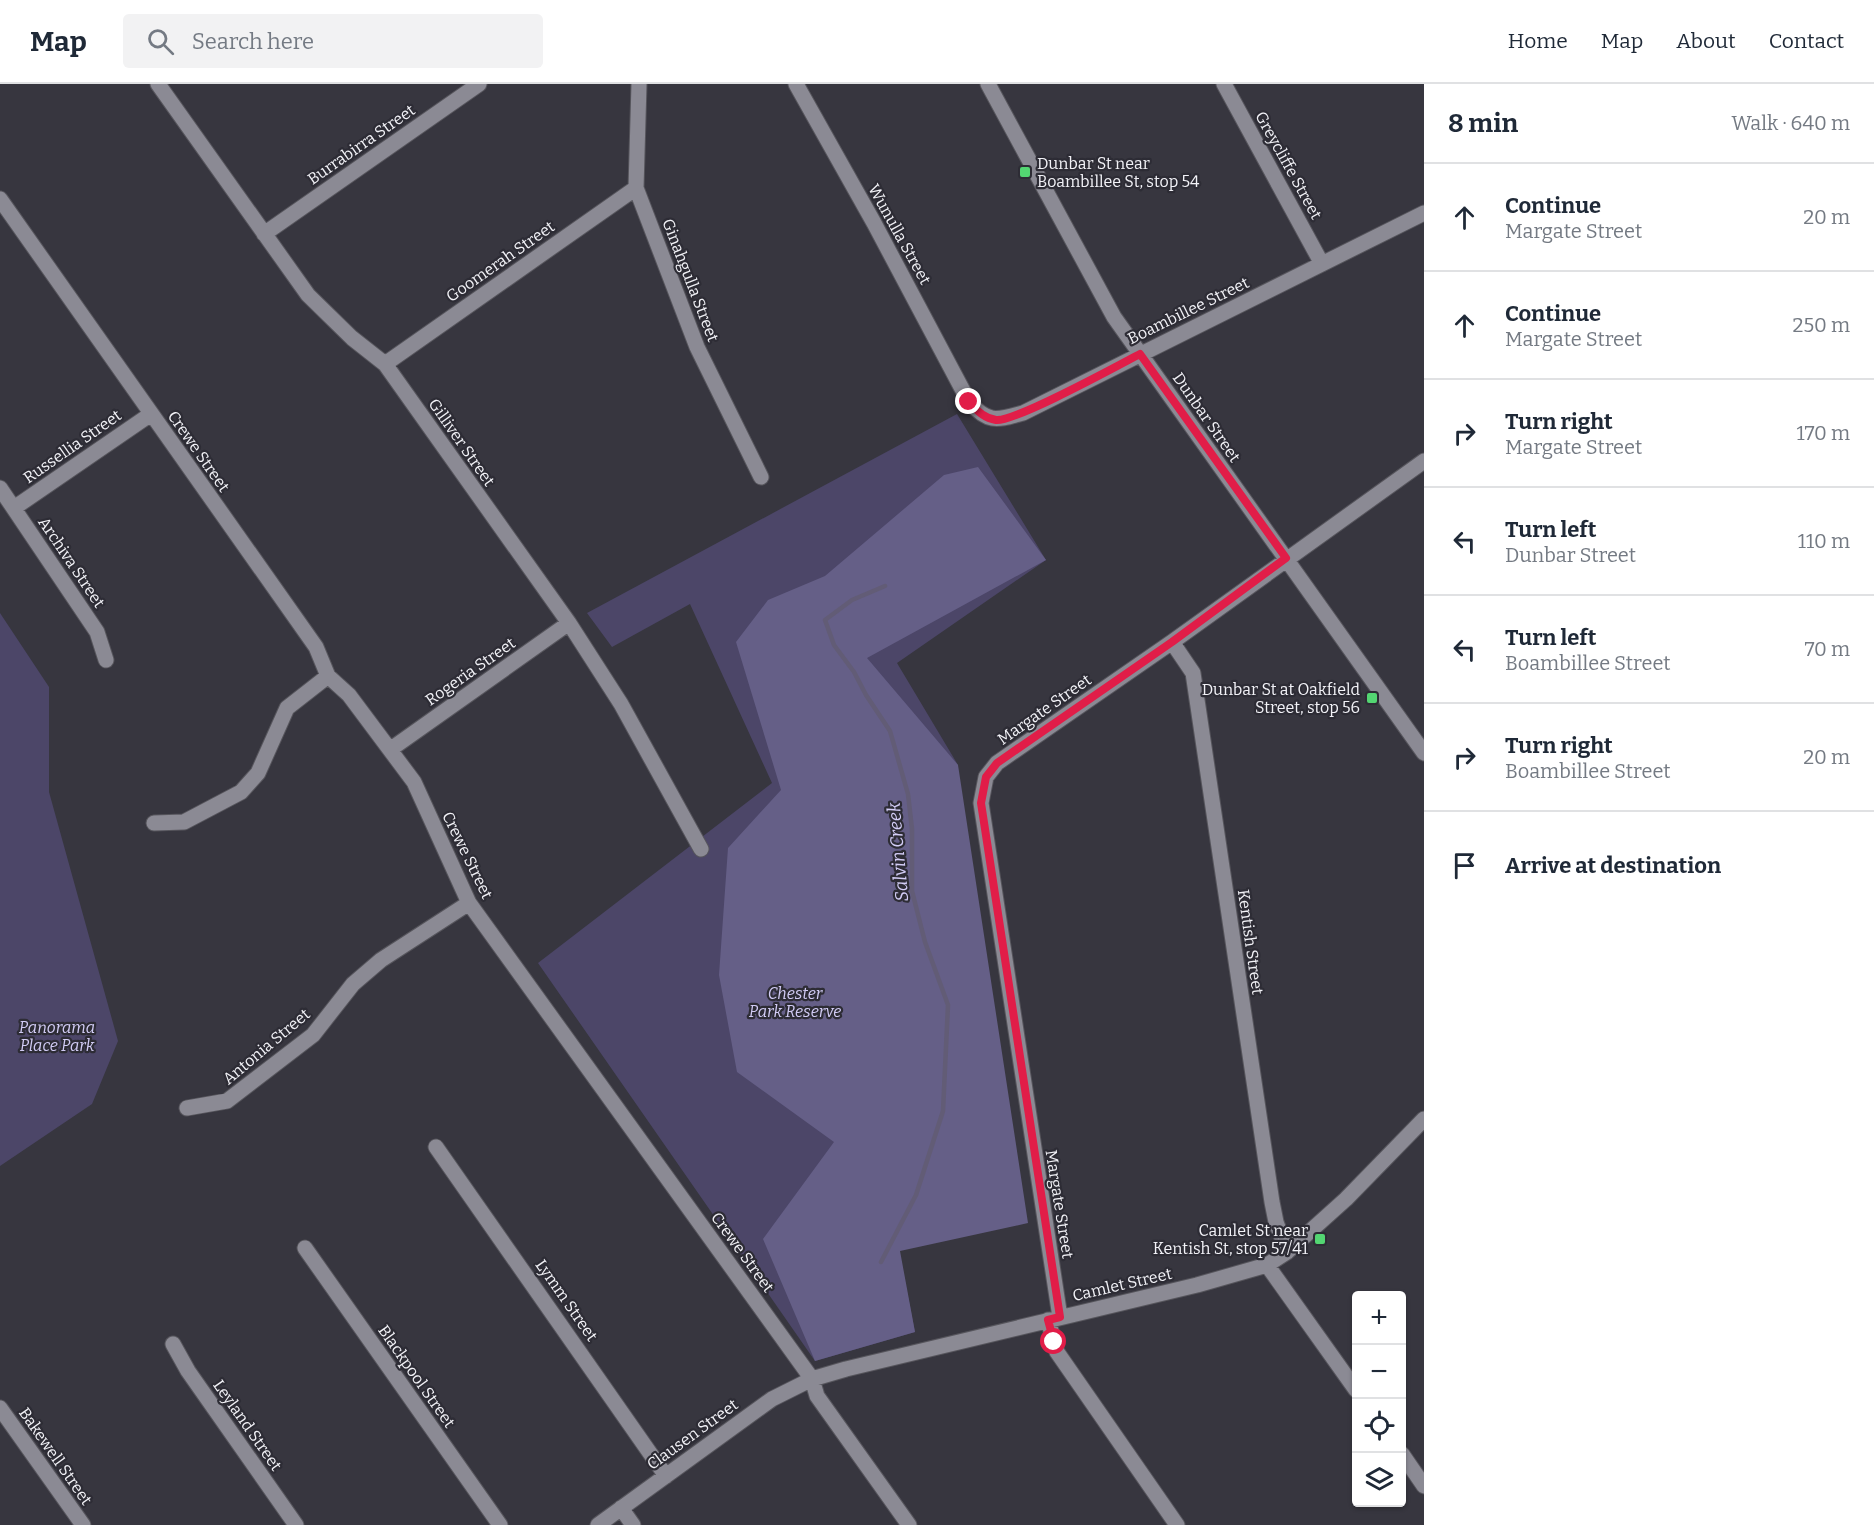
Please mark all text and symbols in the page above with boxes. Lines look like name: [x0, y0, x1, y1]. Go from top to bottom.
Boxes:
search box: [123, 14, 543, 68]
text: Map: [30, 25, 87, 58]
icon: search: [144, 25, 177, 58]
text: Search here: [192, 28, 314, 55]
text: Home: [1508, 28, 1568, 54]
text: Map: [1601, 28, 1643, 54]
text: About: [1676, 28, 1736, 54]
text: Contact: [1769, 28, 1844, 54]
street label: Burrabirra Street: [304, 100, 419, 189]
street label: Greycliffe Street: [1251, 108, 1326, 223]
text: 8 min: [1448, 108, 1518, 139]
text: Walk · 640 m: [1732, 111, 1850, 135]
place label: Dunbar St near Boambillee St, stop 54: [1037, 154, 1200, 191]
marker: Dunbar St near Boambillee St, stop 54: [1018, 165, 1032, 179]
street label: Wunulla Street: [864, 181, 935, 288]
text: Continue: [1505, 192, 1601, 219]
icon: ahead: [1448, 201, 1481, 234]
text: 20 m: [1803, 205, 1850, 229]
street label: Ginahgulla Street: [658, 216, 723, 345]
street label: Goomerah Street: [442, 217, 558, 306]
text: Margate Street: [1505, 219, 1642, 243]
street label: Boambillee Street: [1125, 273, 1252, 348]
text: Continue: [1505, 300, 1601, 327]
icon: ahead: [1448, 309, 1481, 342]
text: 250 m: [1793, 313, 1850, 337]
text: Margate Street: [1505, 327, 1642, 351]
street label: Dunbar Street: [1169, 369, 1245, 466]
route end: [955, 388, 981, 414]
street label: Gilliver Street: [424, 395, 499, 490]
street label: Russellia Street: [20, 405, 125, 487]
street label: Crewe Street: [164, 407, 234, 496]
text: Turn right: [1505, 408, 1613, 435]
icon: right: [1448, 417, 1481, 450]
text: 170 m: [1797, 421, 1850, 445]
text: Margate Street: [1505, 435, 1642, 459]
street label: Archiva Street: [34, 513, 109, 611]
text: Turn left: [1505, 516, 1597, 543]
icon: left: [1448, 525, 1481, 558]
text: 110 m: [1798, 529, 1850, 553]
text: Dunbar Street: [1505, 543, 1636, 567]
text: Turn left: [1505, 624, 1597, 651]
street label: Rogeria Street: [422, 633, 519, 709]
icon: left: [1448, 633, 1481, 666]
text: 70 m: [1804, 637, 1850, 661]
text: Boambillee Street: [1505, 651, 1671, 675]
street label: Margate Street: [994, 670, 1095, 749]
place label: Dunbar St at Oakfield Street, stop 56: [1202, 680, 1360, 717]
marker: Dunbar St at Oakfield Street, stop 56: [1365, 691, 1379, 705]
text: Turn right: [1505, 732, 1613, 759]
icon: right: [1448, 741, 1481, 774]
text: 20 m: [1803, 745, 1850, 769]
text: Boambillee Street: [1505, 759, 1671, 783]
water label: Salvin Creek: [883, 801, 913, 902]
street label: Crewe Street: [438, 809, 497, 902]
icon: arrive: [1448, 849, 1481, 882]
text: Arrive at destination: [1505, 852, 1721, 879]
street label: Kentish Street: [1234, 888, 1267, 996]
park label: Chester Park Reserve: [749, 984, 841, 1021]
street label: Antonia Street: [219, 1004, 314, 1088]
park label: Panorama Place Park: [19, 1018, 95, 1055]
street label: Margate Street: [1042, 1148, 1078, 1260]
street label: Crewe Street: [707, 1208, 778, 1296]
place label: Camlet St near Kentish St, stop 57/41: [1153, 1221, 1309, 1258]
marker: Camlet St near Kentish St, stop 57/41: [1313, 1232, 1327, 1246]
street label: Lymm Street: [531, 1256, 602, 1345]
street label: Camlet Street: [1071, 1264, 1174, 1305]
map controls: [1352, 1291, 1406, 1507]
button: +: [1352, 1291, 1406, 1345]
street label: Blackpool Street: [374, 1321, 459, 1431]
route start: [1040, 1328, 1066, 1354]
button: −: [1352, 1345, 1406, 1399]
street label: Leyland Street: [209, 1376, 286, 1475]
street label: Clausen Street: [643, 1395, 742, 1474]
button: locate: [1352, 1399, 1406, 1453]
street label: Bakewell Street: [15, 1404, 96, 1509]
button: layers: [1352, 1453, 1406, 1507]

